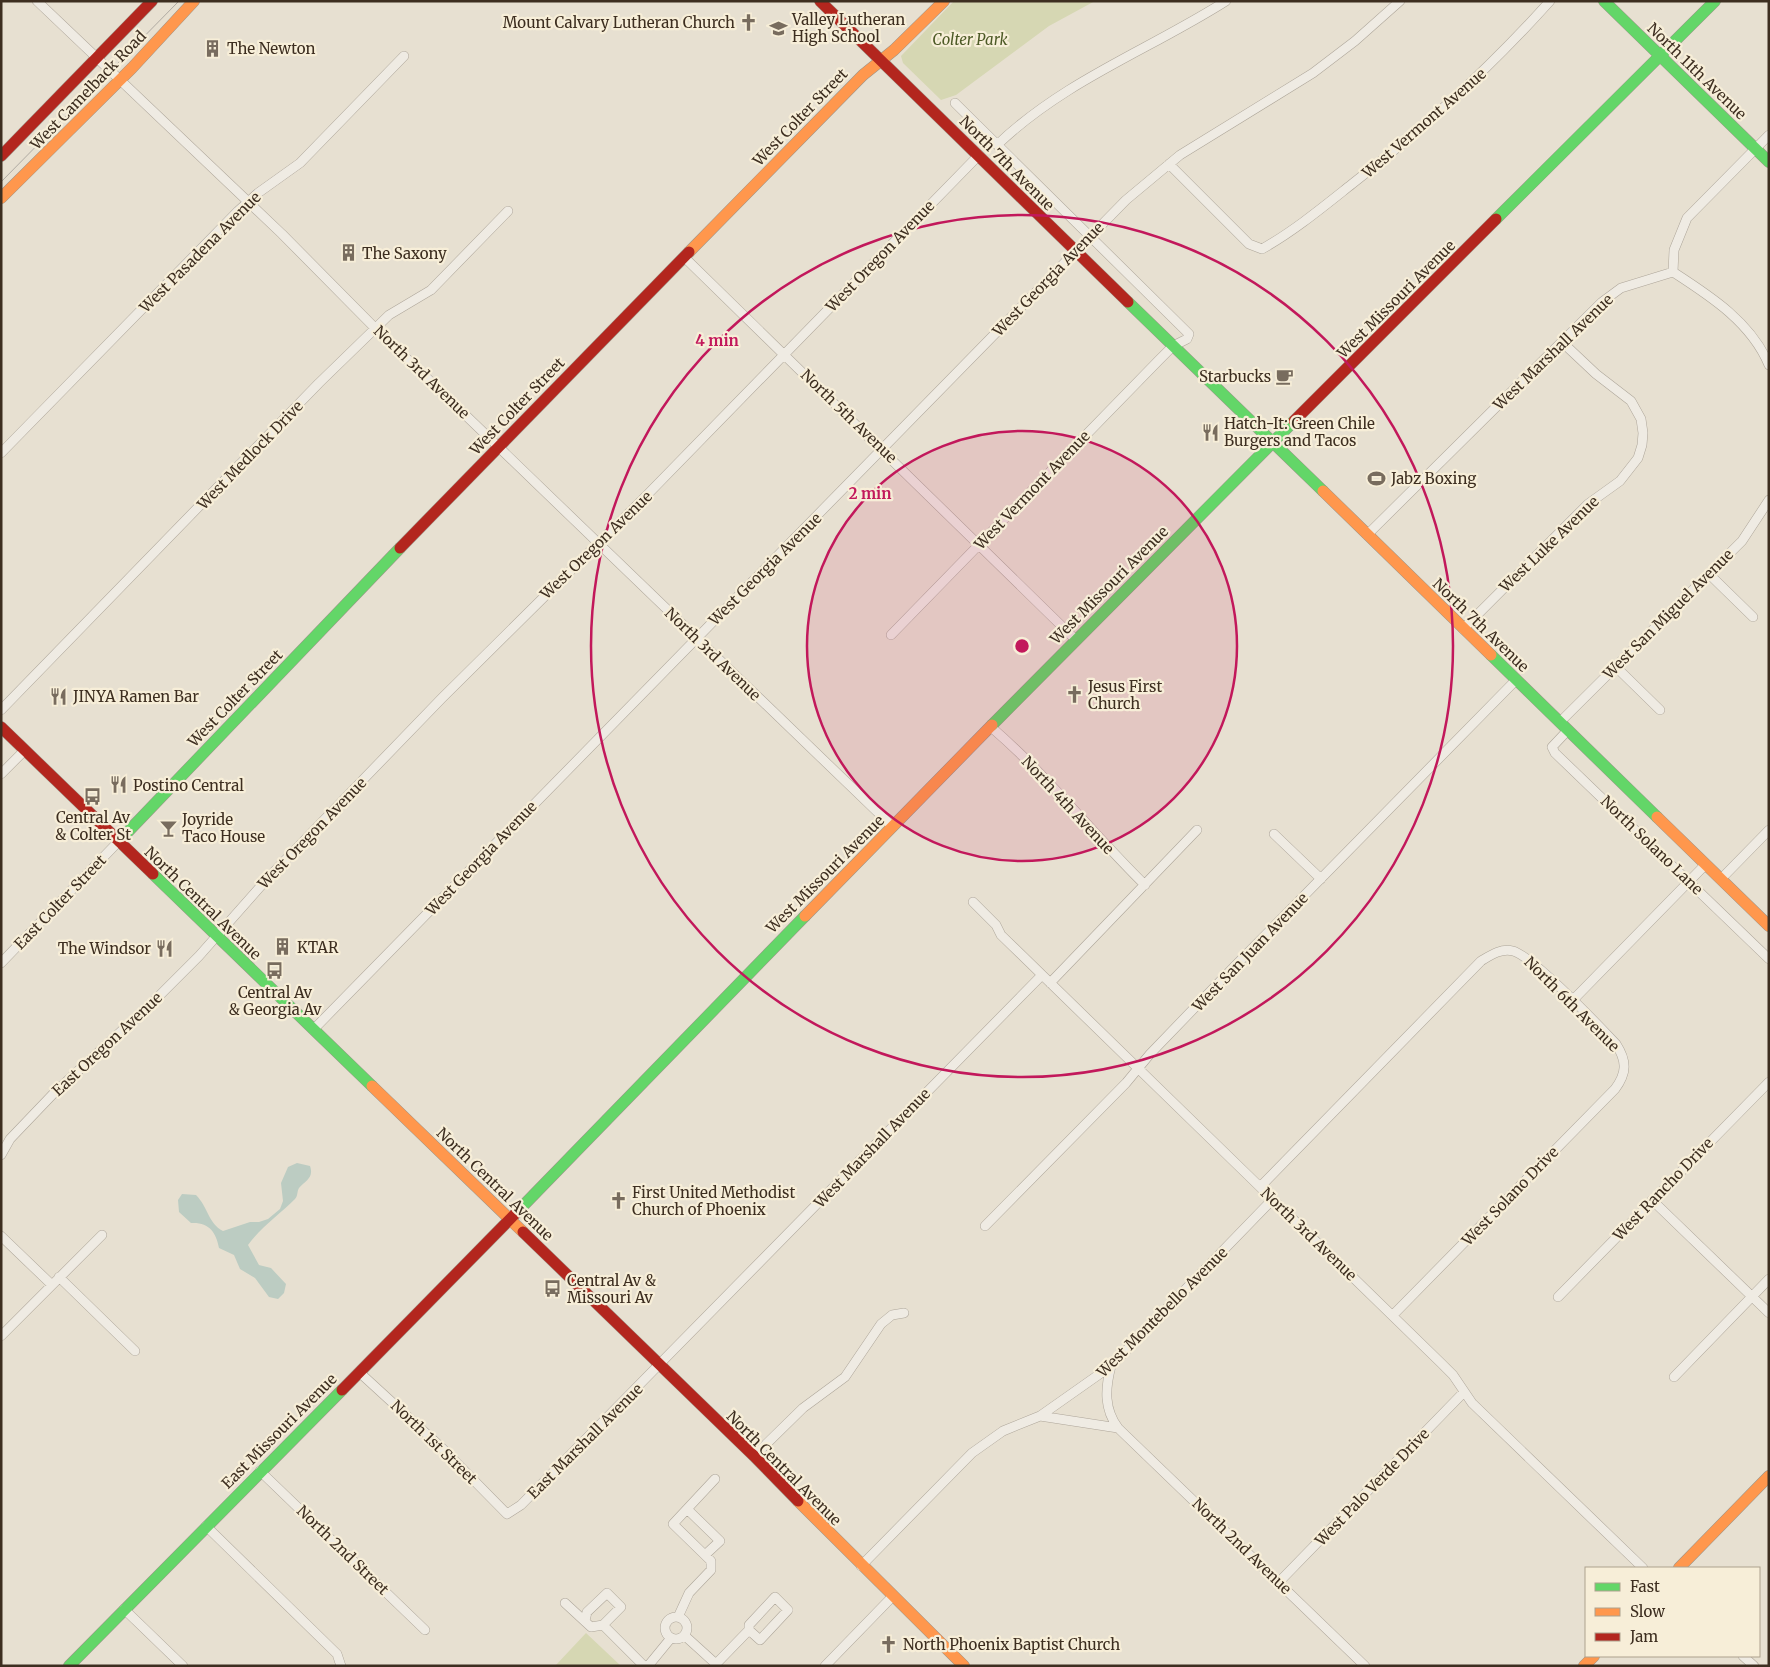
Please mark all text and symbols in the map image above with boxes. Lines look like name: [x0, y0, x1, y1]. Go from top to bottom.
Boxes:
place label: Valley Lutheran High School: [791, 10, 905, 46]
church icon: Mount Calvary Lutheran Church: [739, 12, 759, 32]
place label: Mount Calvary Lutheran Church: [503, 13, 735, 32]
school or university icon: Valley Lutheran High School: [768, 18, 788, 38]
street label: North 11th Avenue: [1643, 19, 1751, 123]
street label: West Camelback Road: [26, 26, 150, 154]
park label: Colter Park: [932, 30, 1008, 49]
building icon: The Newton: [203, 38, 223, 58]
place label: The Newton: [227, 39, 315, 58]
street label: West Colter Street: [748, 64, 851, 170]
street label: West Vermont Avenue: [1357, 64, 1490, 183]
street label: North 7th Avenue: [956, 112, 1059, 215]
street label: West Pasadena Avenue: [135, 187, 265, 317]
street label: West Oregon Avenue: [821, 196, 938, 317]
street label: West Georgia Avenue: [988, 218, 1108, 341]
street label: West Missouri Avenue: [1332, 236, 1459, 363]
building icon: The Saxony: [338, 243, 358, 263]
place label: The Saxony: [362, 244, 447, 263]
street label: West Marshall Avenue: [1488, 290, 1617, 415]
street label: North 3rd Avenue: [370, 321, 474, 423]
text: 4 min: [695, 331, 739, 350]
street label: West Colter Street: [465, 353, 568, 459]
street label: North 5th Avenue: [797, 365, 901, 467]
cafe icon: Starbucks: [1275, 366, 1295, 386]
place label: Starbucks: [1199, 367, 1271, 386]
street label: West Medlock Drive: [192, 396, 307, 514]
place label: Hatch-It: Green Chile Burgers and Tacos: [1224, 414, 1375, 450]
restaurant icon: Hatch-It: Green Chile Burgers and Tacos: [1200, 422, 1220, 442]
street label: West Vermont Avenue: [970, 426, 1094, 554]
sports icon: Jabz Boxing: [1367, 468, 1387, 488]
place label: Jabz Boxing: [1390, 469, 1476, 488]
text: 2 min: [849, 484, 891, 503]
street label: West Oregon Avenue: [535, 487, 656, 604]
street label: West Luke Avenue: [1495, 492, 1603, 597]
street label: West Georgia Avenue: [704, 509, 825, 630]
street label: West Missouri Avenue: [1045, 522, 1172, 649]
street label: West San Miguel Avenue: [1598, 545, 1737, 684]
street label: North 7th Avenue: [1429, 574, 1533, 676]
street label: North 3rd Avenue: [661, 603, 765, 705]
centre of rings: [1013, 637, 1031, 655]
street label: West Colter Street: [183, 645, 286, 751]
place label: Jesus First Church: [1087, 677, 1162, 713]
church icon: Jesus First Church: [1064, 685, 1084, 705]
restaurant icon: JINYA Ramen Bar: [49, 686, 69, 706]
place label: JINYA Ramen Bar: [72, 687, 199, 706]
street label: North 4th Avenue: [1018, 752, 1118, 858]
street label: West Oregon Avenue: [253, 773, 370, 894]
restaurant icon: Postino Central: [109, 775, 129, 795]
place label: Postino Central: [133, 776, 244, 795]
bus stop icon: Central Av & Colter St: [83, 786, 103, 806]
street label: North Solano Lane: [1597, 791, 1707, 899]
street label: West Georgia Avenue: [421, 797, 541, 920]
place label: Central Av & Colter St: [55, 808, 131, 844]
place label: Joyride Taco House: [181, 810, 265, 846]
street label: West Missouri Avenue: [761, 811, 888, 938]
bar icon: Joyride Taco House: [158, 818, 178, 838]
street label: North Central Avenue: [141, 842, 265, 964]
street label: East Colter Street: [10, 851, 110, 953]
street label: West San Juan Avenue: [1187, 888, 1312, 1016]
building icon: KTAR: [273, 937, 293, 957]
restaurant icon: The Windsor: [155, 938, 175, 958]
place label: KTAR: [297, 938, 339, 957]
place label: The Windsor: [58, 939, 151, 958]
street label: North 6th Avenue: [1520, 952, 1624, 1056]
bus stop icon: Central Av & Georgia Av: [265, 961, 285, 981]
place label: Central Av & Georgia Av: [228, 983, 322, 1019]
street label: East Oregon Avenue: [48, 988, 166, 1100]
street label: West Marshall Avenue: [809, 1084, 934, 1213]
street label: North Central Avenue: [433, 1123, 557, 1245]
street label: West Rancho Drive: [1608, 1133, 1717, 1245]
street label: West Solano Drive: [1457, 1142, 1562, 1250]
place label: First United Methodist Church of Phoenix: [632, 1183, 795, 1219]
street label: North 3rd Avenue: [1257, 1183, 1361, 1285]
church icon: First United Methodist Church of Phoenix: [608, 1191, 628, 1211]
street label: West Montebello Avenue: [1092, 1243, 1231, 1382]
place label: Central Av & Missouri Av: [567, 1271, 657, 1307]
bus stop icon: Central Av & Missouri Av: [543, 1279, 563, 1299]
street label: East Missouri Avenue: [217, 1369, 341, 1493]
street label: East Marshall Avenue: [523, 1379, 647, 1503]
street label: North 1st Street: [387, 1396, 481, 1488]
street label: North Central Avenue: [723, 1407, 846, 1530]
street label: West Palo Verde Drive: [1310, 1424, 1433, 1551]
street label: North 2nd Avenue: [1189, 1494, 1296, 1598]
street label: North 2nd Street: [293, 1501, 393, 1599]
legend: [1585, 1567, 1760, 1657]
text: Fast: [1630, 1577, 1660, 1596]
text: Slow: [1630, 1602, 1665, 1621]
text: Jam: [1629, 1627, 1658, 1646]
church icon: North Phoenix Baptist Church: [879, 1634, 899, 1654]
place label: North Phoenix Baptist Church: [903, 1635, 1120, 1654]

